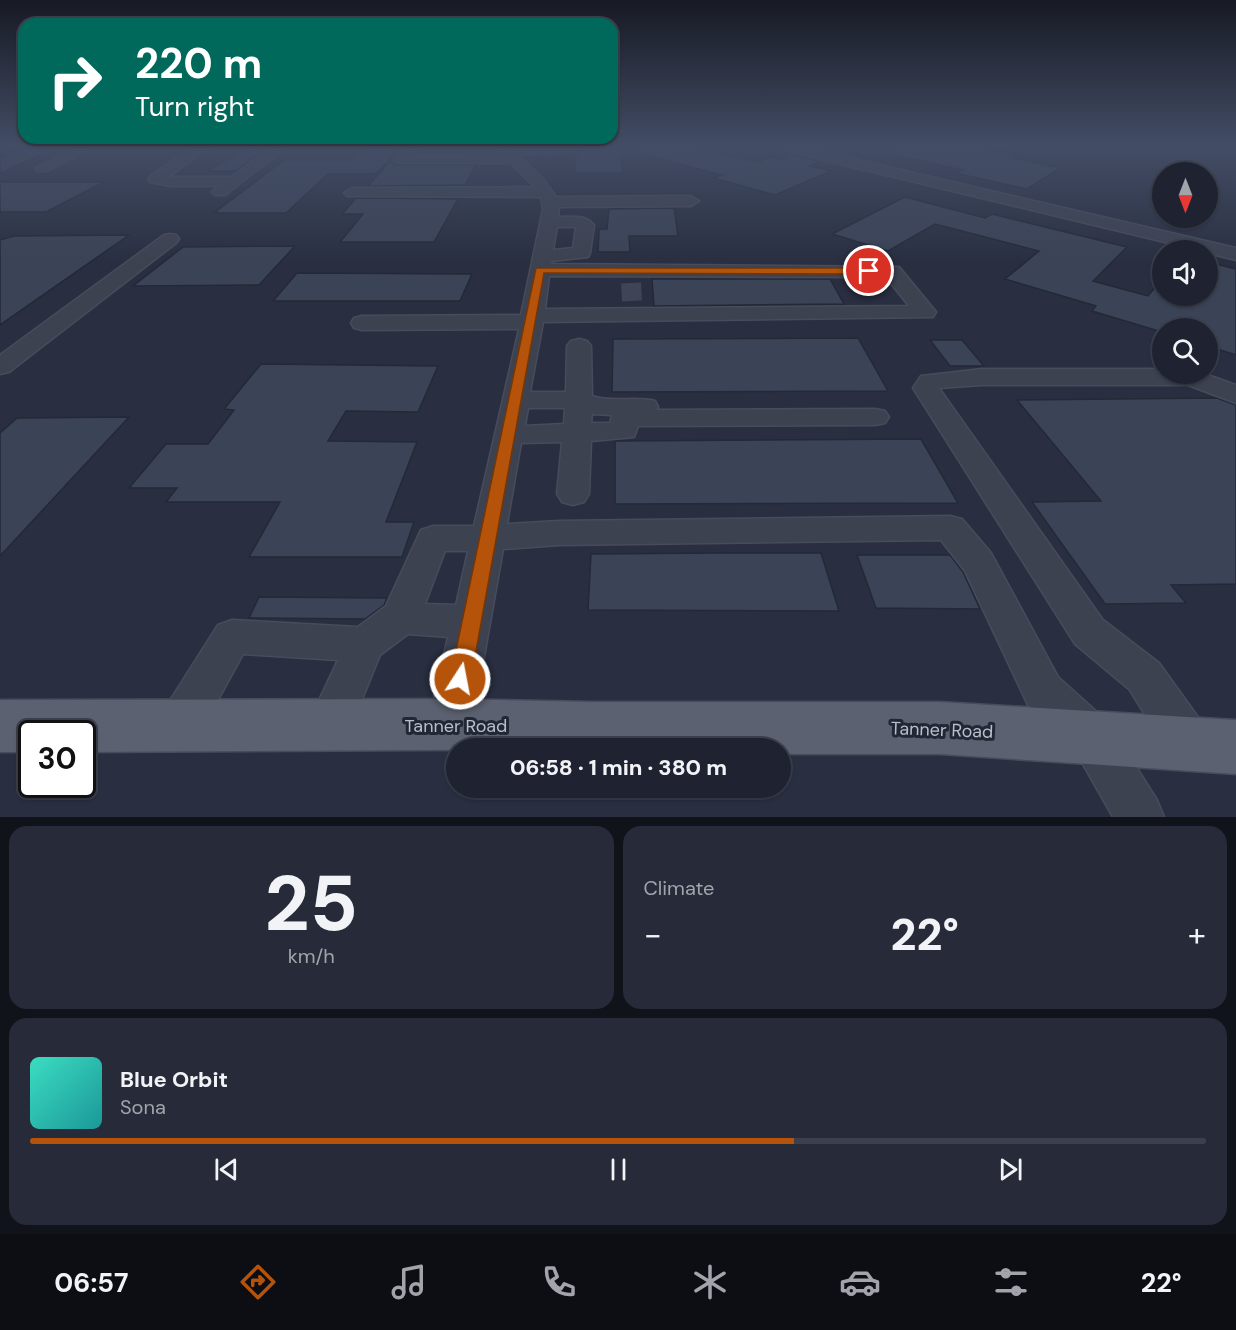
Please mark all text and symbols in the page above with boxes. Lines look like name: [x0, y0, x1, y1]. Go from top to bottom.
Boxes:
text: 220 m: [135, 36, 262, 91]
icon: right: [36, 42, 114, 120]
text: Turn right: [135, 89, 255, 124]
north arrow: [1152, 162, 1218, 228]
map controls: [1152, 162, 1218, 384]
button: sound: [1152, 240, 1218, 306]
pin: [843, 245, 894, 296]
icon: arrive: [852, 254, 885, 287]
button: search: [1152, 318, 1218, 384]
position arrow: [428, 647, 492, 711]
street label: Tanner Road: [405, 714, 507, 738]
street label: Tanner Road: [890, 716, 994, 744]
speed limit sign: 30: [18, 720, 96, 798]
text: 06:58 · 1 min · 380 m: [510, 753, 727, 782]
text: 25: [264, 853, 358, 954]
text: Climate: [644, 875, 714, 901]
text: 22°: [891, 905, 959, 964]
text: −: [644, 913, 662, 956]
text: +: [1188, 913, 1206, 956]
text: km/h: [288, 943, 335, 969]
text: Blue Orbit: [120, 1065, 228, 1094]
text: Sona: [120, 1094, 166, 1120]
icon: previous: [210, 1153, 243, 1186]
icon: pause: [602, 1153, 635, 1186]
icon: next: [994, 1153, 1027, 1186]
icon: directions: [237, 1261, 279, 1303]
icon: music: [388, 1261, 430, 1303]
icon: phone: [538, 1261, 580, 1303]
icon: climate: [689, 1261, 731, 1303]
icon: car: [839, 1261, 881, 1303]
icon: filters: [990, 1261, 1032, 1303]
text: 06:57: [54, 1265, 128, 1300]
text: 22°: [1141, 1265, 1182, 1300]

